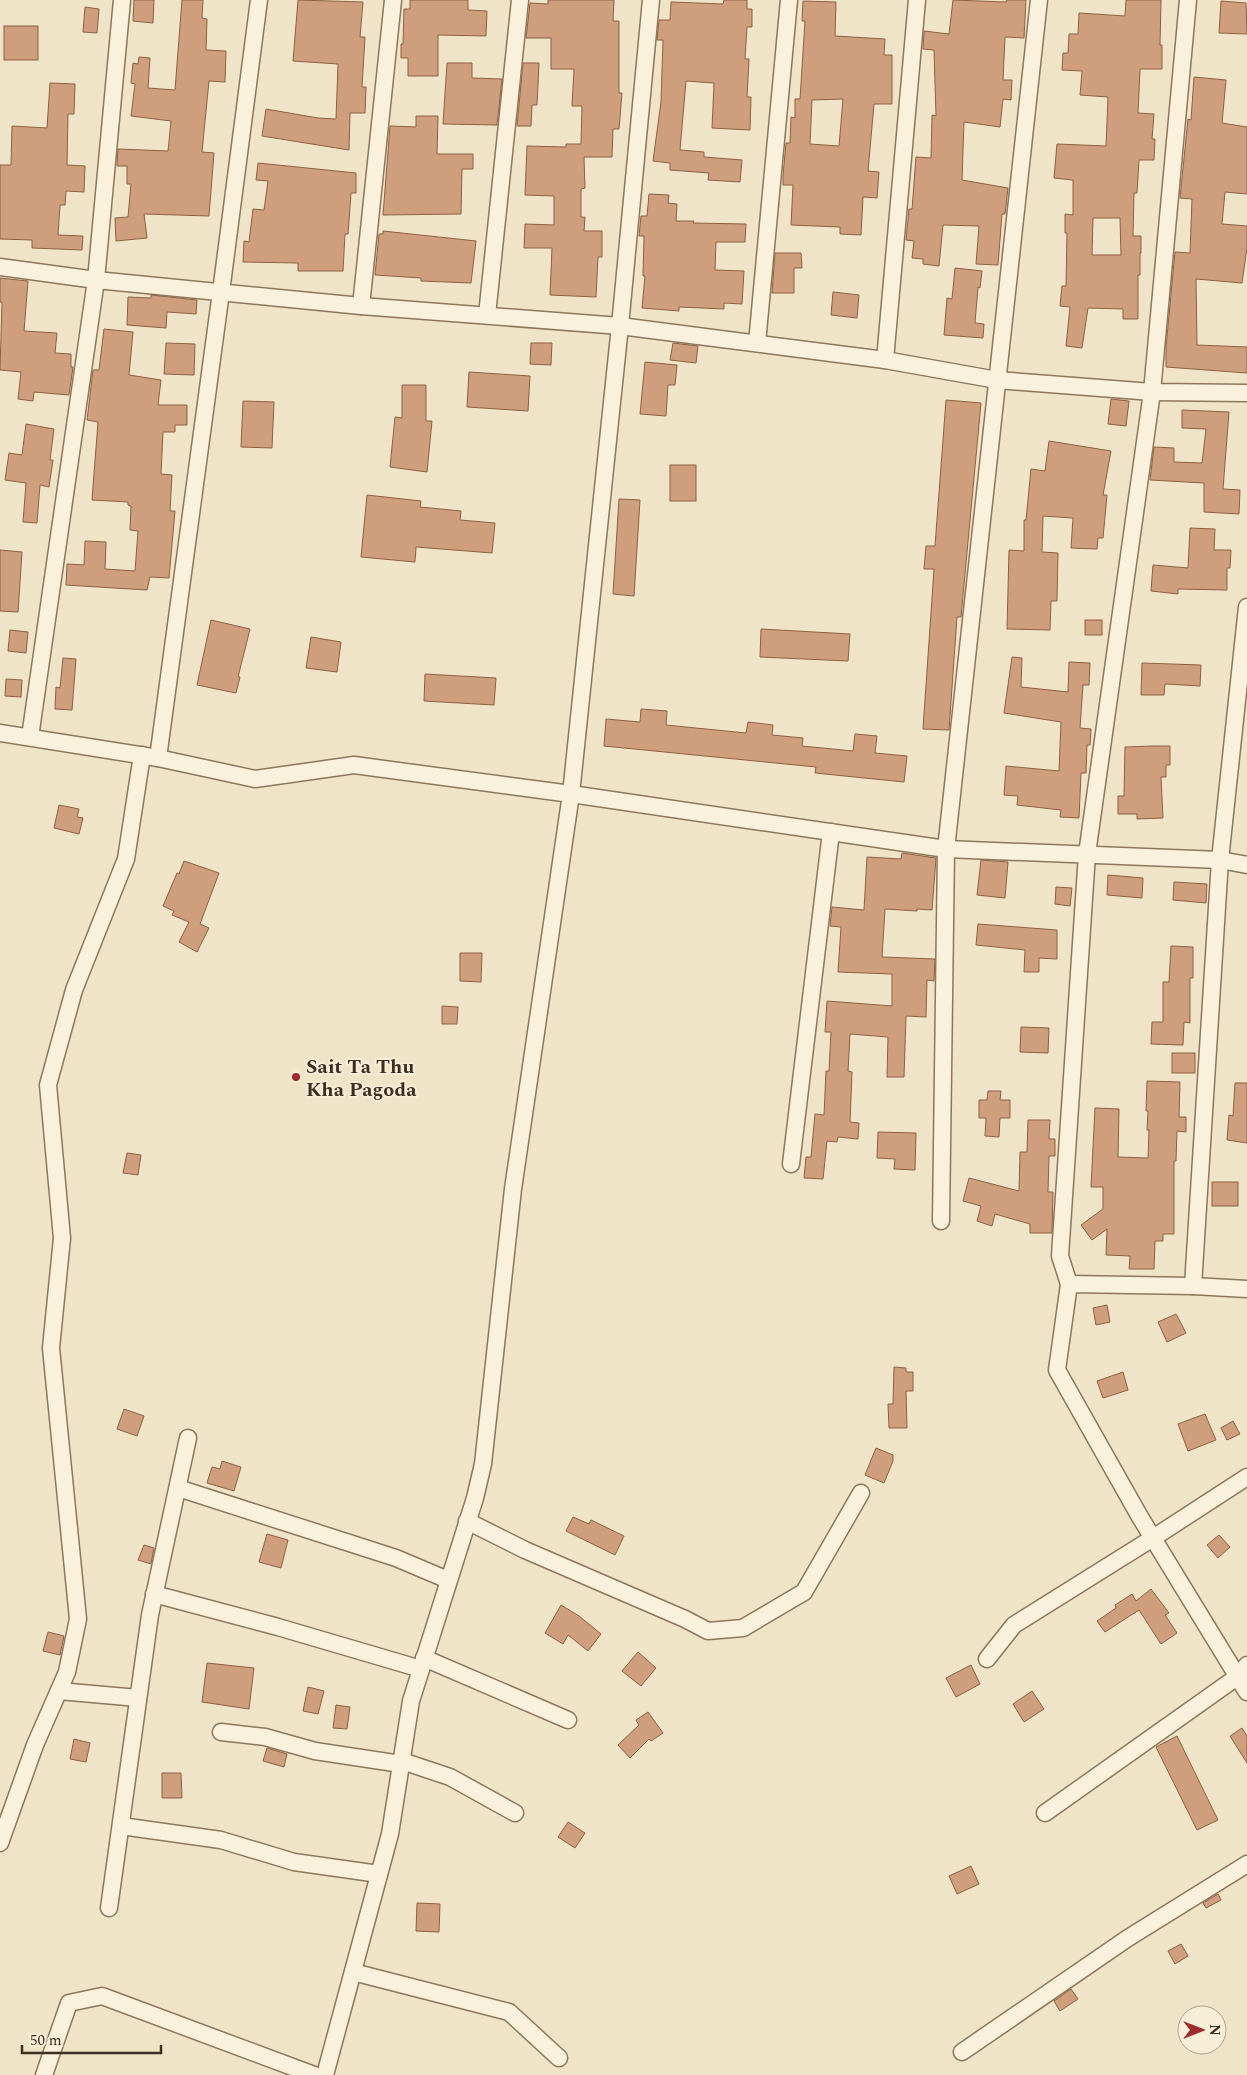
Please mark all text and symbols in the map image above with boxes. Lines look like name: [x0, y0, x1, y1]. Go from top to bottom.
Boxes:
place label: Sait Ta Thu Kha Pagoda: [306, 1052, 417, 1105]
marker: Sait Ta Thu Kha Pagoda: [290, 1071, 302, 1083]
north arrow: [1177, 2005, 1227, 2055]
scale bar: [22, 2022, 161, 2054]
text: N: [1204, 2024, 1225, 2036]
text: 50 m: [30, 2029, 62, 2052]

